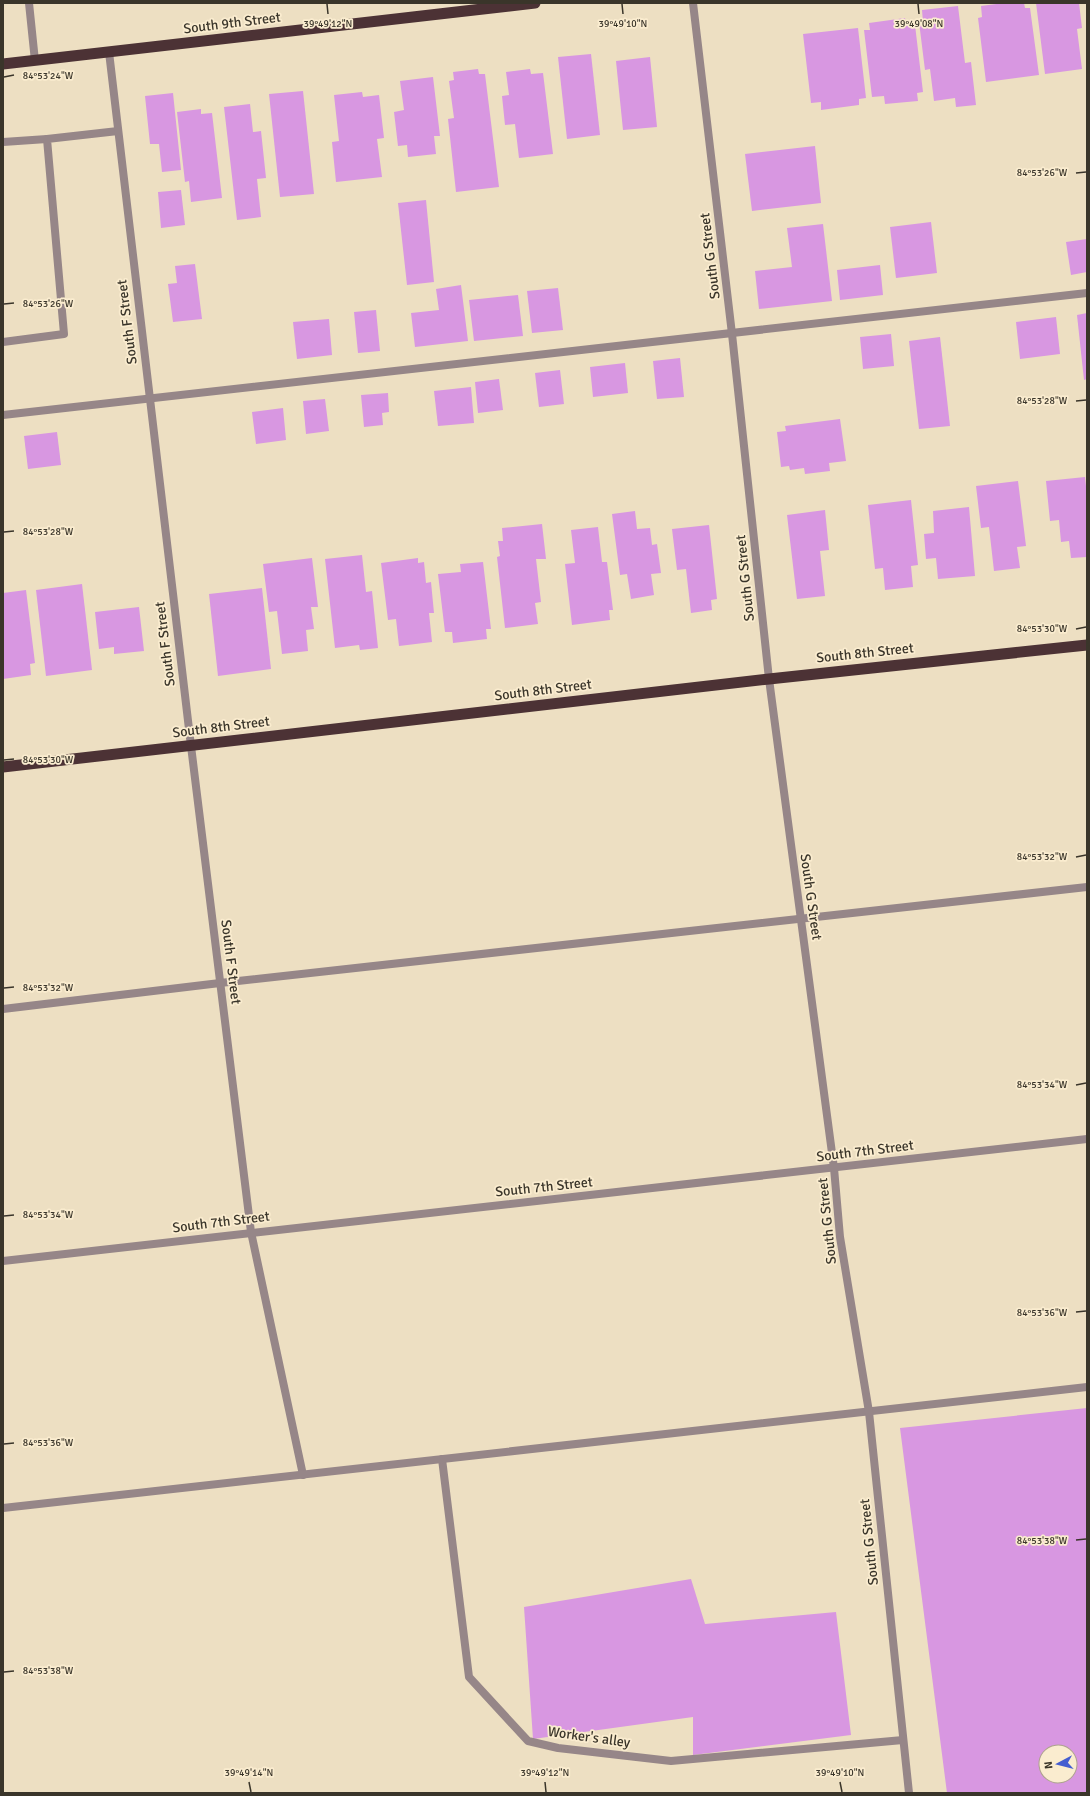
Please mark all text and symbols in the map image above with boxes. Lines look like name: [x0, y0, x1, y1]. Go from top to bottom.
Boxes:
street label: South 9th Street: [182, 9, 282, 37]
text: 39°49'12"N: [304, 18, 352, 30]
text: 39°49'10"N: [599, 18, 647, 30]
text: 39°49'08"N: [895, 18, 943, 30]
text: 84°53'24"W: [23, 70, 74, 82]
text: 84°53'26"W: [1017, 167, 1068, 179]
street label: South G Street: [696, 212, 724, 300]
street label: South F Street: [113, 279, 141, 365]
text: 84°53'26"W: [23, 298, 74, 310]
text: 84°53'28"W: [1017, 395, 1068, 407]
text: 84°53'28"W: [23, 526, 74, 538]
street label: South G Street: [732, 534, 758, 622]
street label: South F Street: [151, 601, 179, 687]
text: 84°53'30"W: [1017, 623, 1068, 635]
street label: South 8th Street: [815, 639, 915, 667]
street label: South 8th Street: [493, 676, 593, 704]
street label: South 8th Street: [171, 713, 271, 741]
text: 84°53'30"W: [23, 754, 74, 766]
text: 84°53'32"W: [1017, 851, 1068, 863]
street label: South G Street: [797, 853, 825, 941]
street label: South F Street: [217, 919, 245, 1005]
text: 84°53'32"W: [23, 982, 74, 994]
text: 84°53'34"W: [1017, 1079, 1068, 1091]
street label: South 7th Street: [815, 1137, 915, 1165]
street label: South 7th Street: [494, 1173, 594, 1201]
street label: South G Street: [814, 1177, 840, 1265]
street label: South 7th Street: [171, 1208, 271, 1236]
text: 84°53'34"W: [23, 1209, 74, 1221]
text: 84°53'36"W: [1017, 1307, 1068, 1319]
text: 84°53'36"W: [23, 1437, 74, 1449]
street label: South G Street: [856, 1498, 882, 1586]
text: 84°53'38"W: [1017, 1535, 1068, 1547]
text: 84°53'38"W: [23, 1665, 74, 1677]
street label: Worker's alley: [547, 1723, 632, 1751]
north arrow: [1038, 1744, 1078, 1784]
text: N: [1042, 1761, 1055, 1770]
text: 39°49'14"N: [225, 1767, 273, 1779]
text: 39°49'12"N: [521, 1767, 569, 1779]
text: 39°49'10"N: [816, 1767, 864, 1779]

